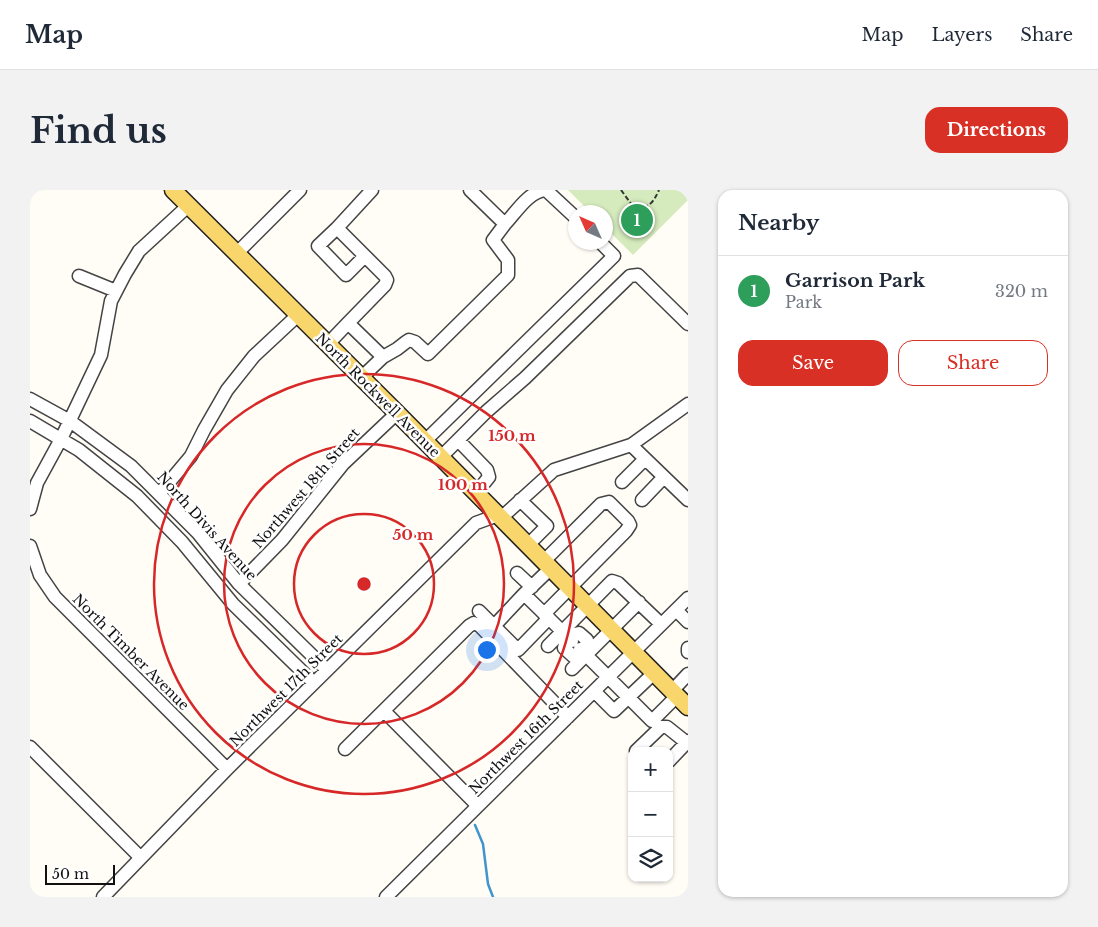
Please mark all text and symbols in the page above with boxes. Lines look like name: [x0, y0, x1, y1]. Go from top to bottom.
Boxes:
text: Map: [25, 20, 83, 49]
text: Map: [862, 24, 903, 46]
text: Layers: [931, 24, 992, 46]
text: Share: [1020, 24, 1073, 46]
button: Directions: [925, 107, 1068, 153]
text: Find us: [30, 109, 167, 152]
pin: 1: [621, 201, 653, 239]
north arrow: [568, 205, 613, 250]
text: Nearby: [738, 210, 819, 236]
text: Garrison Park: [785, 269, 925, 292]
text: 1: [751, 281, 757, 301]
text: 320 m: [995, 281, 1048, 301]
text: Park: [785, 292, 822, 312]
street label: North Rockwell Avenue: [312, 329, 444, 461]
button: Save: [738, 340, 888, 386]
button: Share: [898, 340, 1048, 386]
street label: Northwest 18th Street: [249, 424, 364, 552]
text: 150 m: [488, 426, 536, 445]
street label: North Divis Avenue: [153, 468, 261, 584]
text: 100 m: [438, 475, 488, 494]
text: 50 m: [393, 525, 434, 544]
centre of rings: [355, 575, 373, 593]
street label: North Timber Avenue: [69, 590, 193, 714]
street label: Northwest 17th Street: [226, 629, 347, 750]
your location: [474, 637, 500, 663]
street label: Northwest 16th Street: [465, 676, 587, 798]
map controls: [628, 747, 673, 882]
button: +: [628, 747, 673, 792]
button: −: [628, 792, 673, 837]
button: layers: [628, 837, 673, 882]
scale bar: [45, 862, 115, 885]
text: 50 m: [52, 865, 89, 883]

